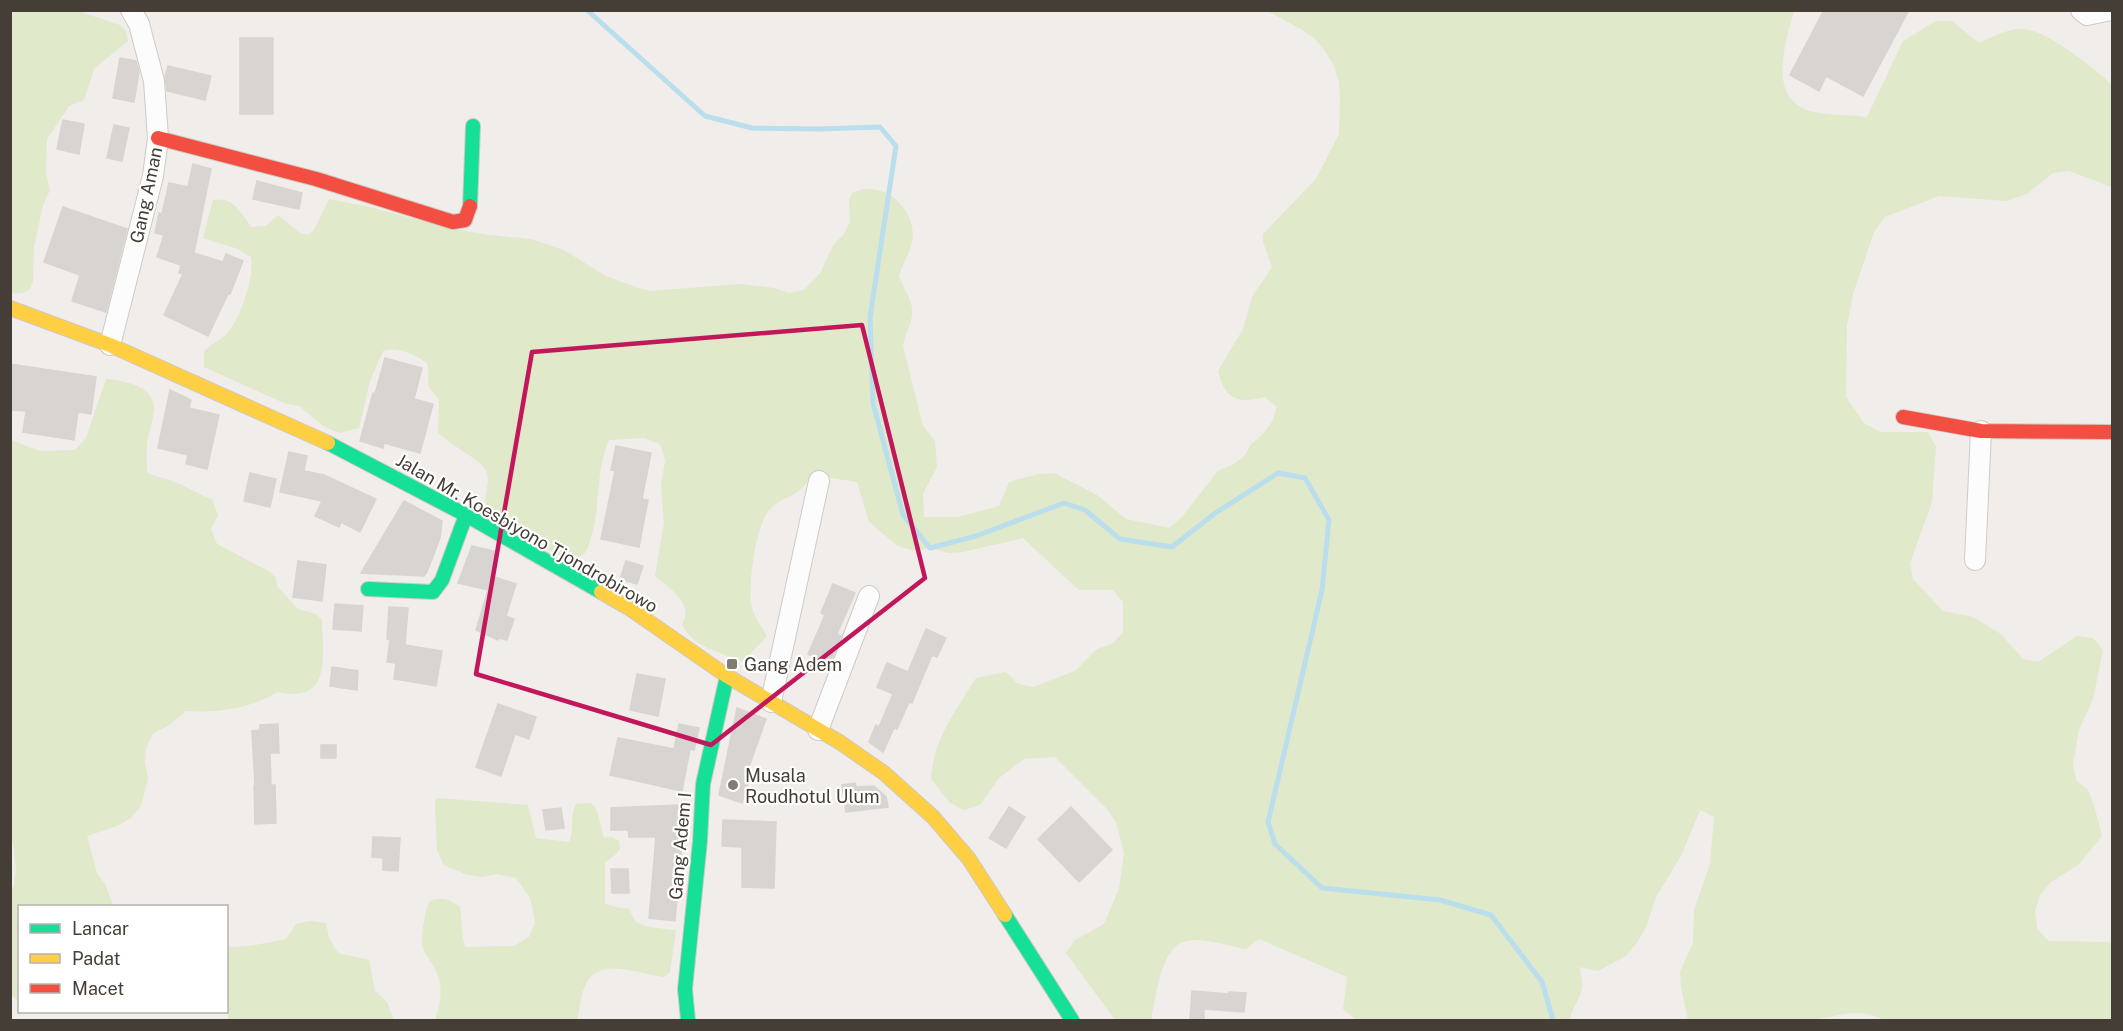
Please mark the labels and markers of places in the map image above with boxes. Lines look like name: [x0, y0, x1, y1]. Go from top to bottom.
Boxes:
place label: Gang Adem: [744, 654, 842, 675]
marker: Gang Adem: [725, 657, 739, 671]
place label: Musala Roudhotul Ulum: [745, 765, 880, 807]
marker: Musala Roudhotul Ulum: [726, 778, 740, 792]

